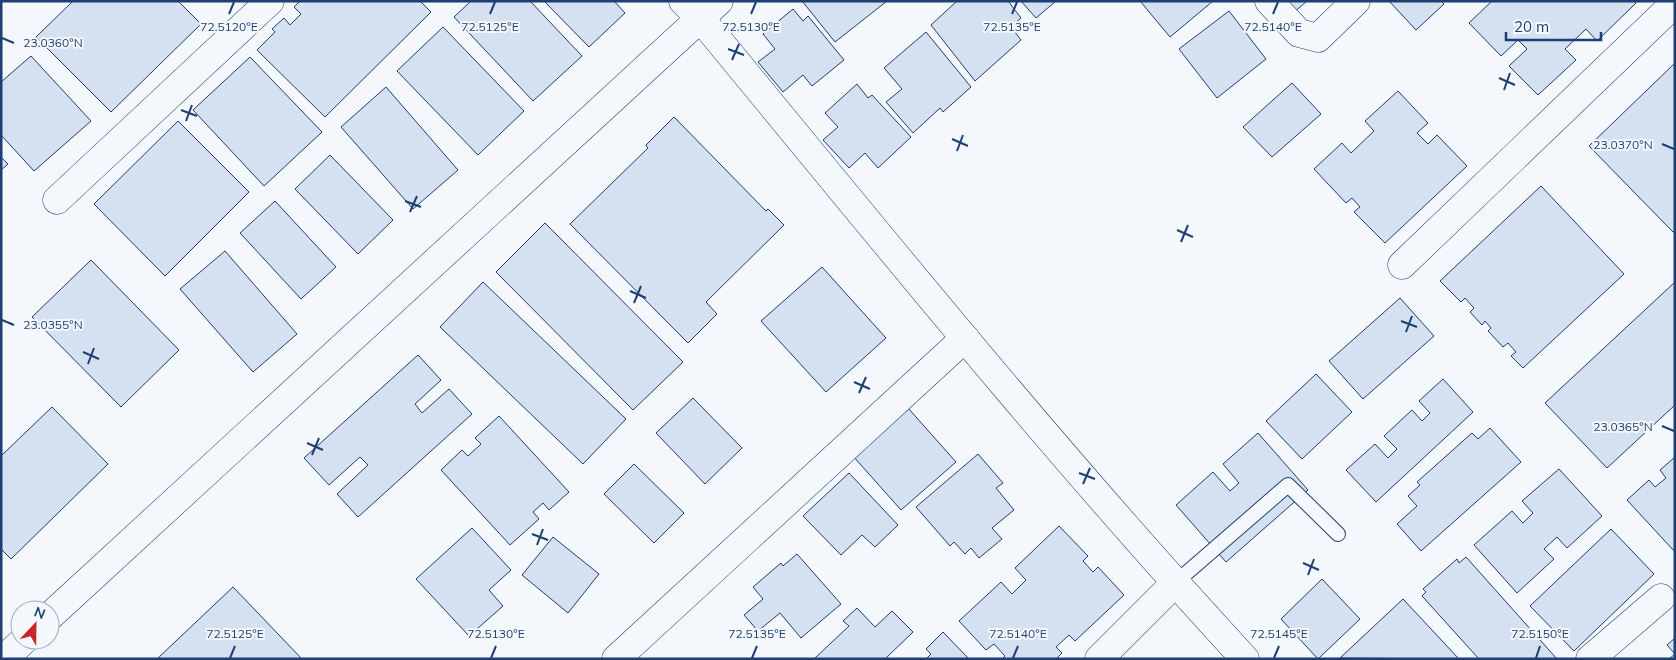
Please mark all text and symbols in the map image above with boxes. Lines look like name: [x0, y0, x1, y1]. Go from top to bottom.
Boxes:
scale bar: [1506, 10, 1601, 42]
text: 20 m: [1514, 17, 1549, 36]
text: 72.5120°E: [200, 19, 258, 34]
text: 72.5125°E: [461, 19, 519, 34]
text: 72.5130°E: [722, 19, 780, 34]
text: 72.5135°E: [983, 19, 1041, 34]
text: 72.5140°E: [1244, 19, 1302, 34]
text: 23.0360°N: [23, 35, 83, 50]
text: 23.0370°N: [1593, 137, 1653, 152]
text: 23.0355°N: [23, 317, 83, 332]
text: 23.0365°N: [1593, 419, 1653, 434]
north arrow: [10, 600, 60, 650]
text: N: [32, 603, 48, 623]
text: 72.5125°E: [206, 626, 264, 641]
text: 72.5130°E: [467, 626, 525, 641]
text: 72.5135°E: [728, 626, 786, 641]
text: 72.5140°E: [989, 626, 1047, 641]
text: 72.5145°E: [1250, 626, 1308, 641]
text: 72.5150°E: [1511, 626, 1569, 641]

